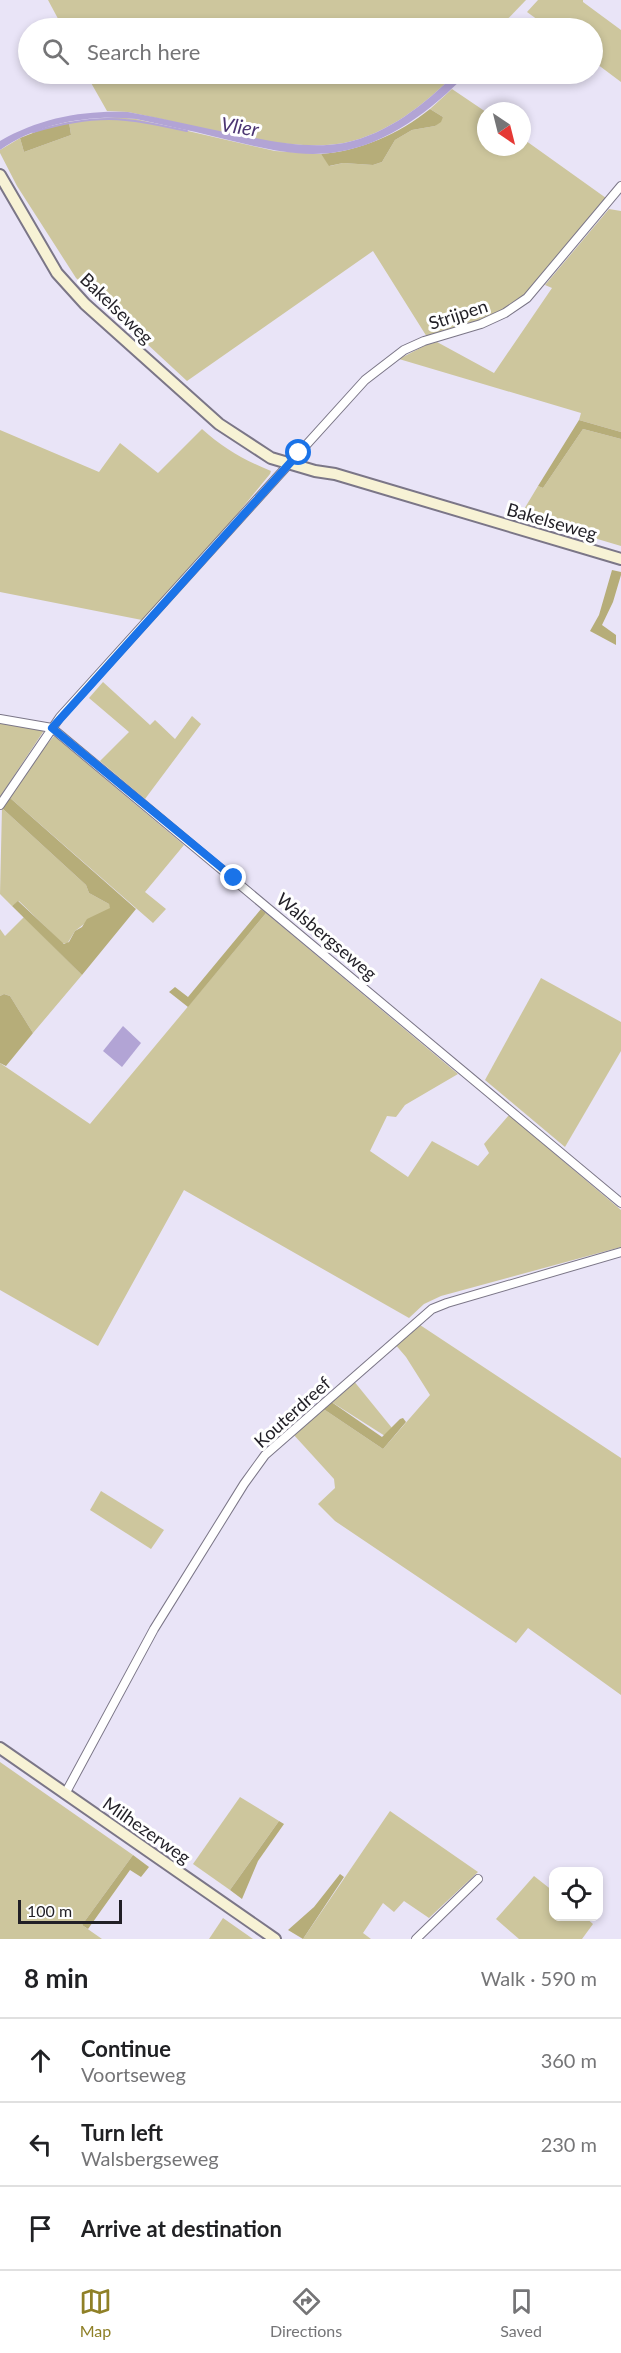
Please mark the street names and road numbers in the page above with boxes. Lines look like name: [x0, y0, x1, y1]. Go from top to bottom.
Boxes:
street label: Bakelseweg: [76, 268, 158, 348]
street label: Strijpen: [426, 294, 490, 334]
street label: Bakelseweg: [504, 498, 600, 544]
street label: Walsbergseweg: [272, 888, 382, 984]
street label: Kouterdreef: [249, 1372, 335, 1452]
street label: Milhezerweg: [99, 1792, 195, 1868]

